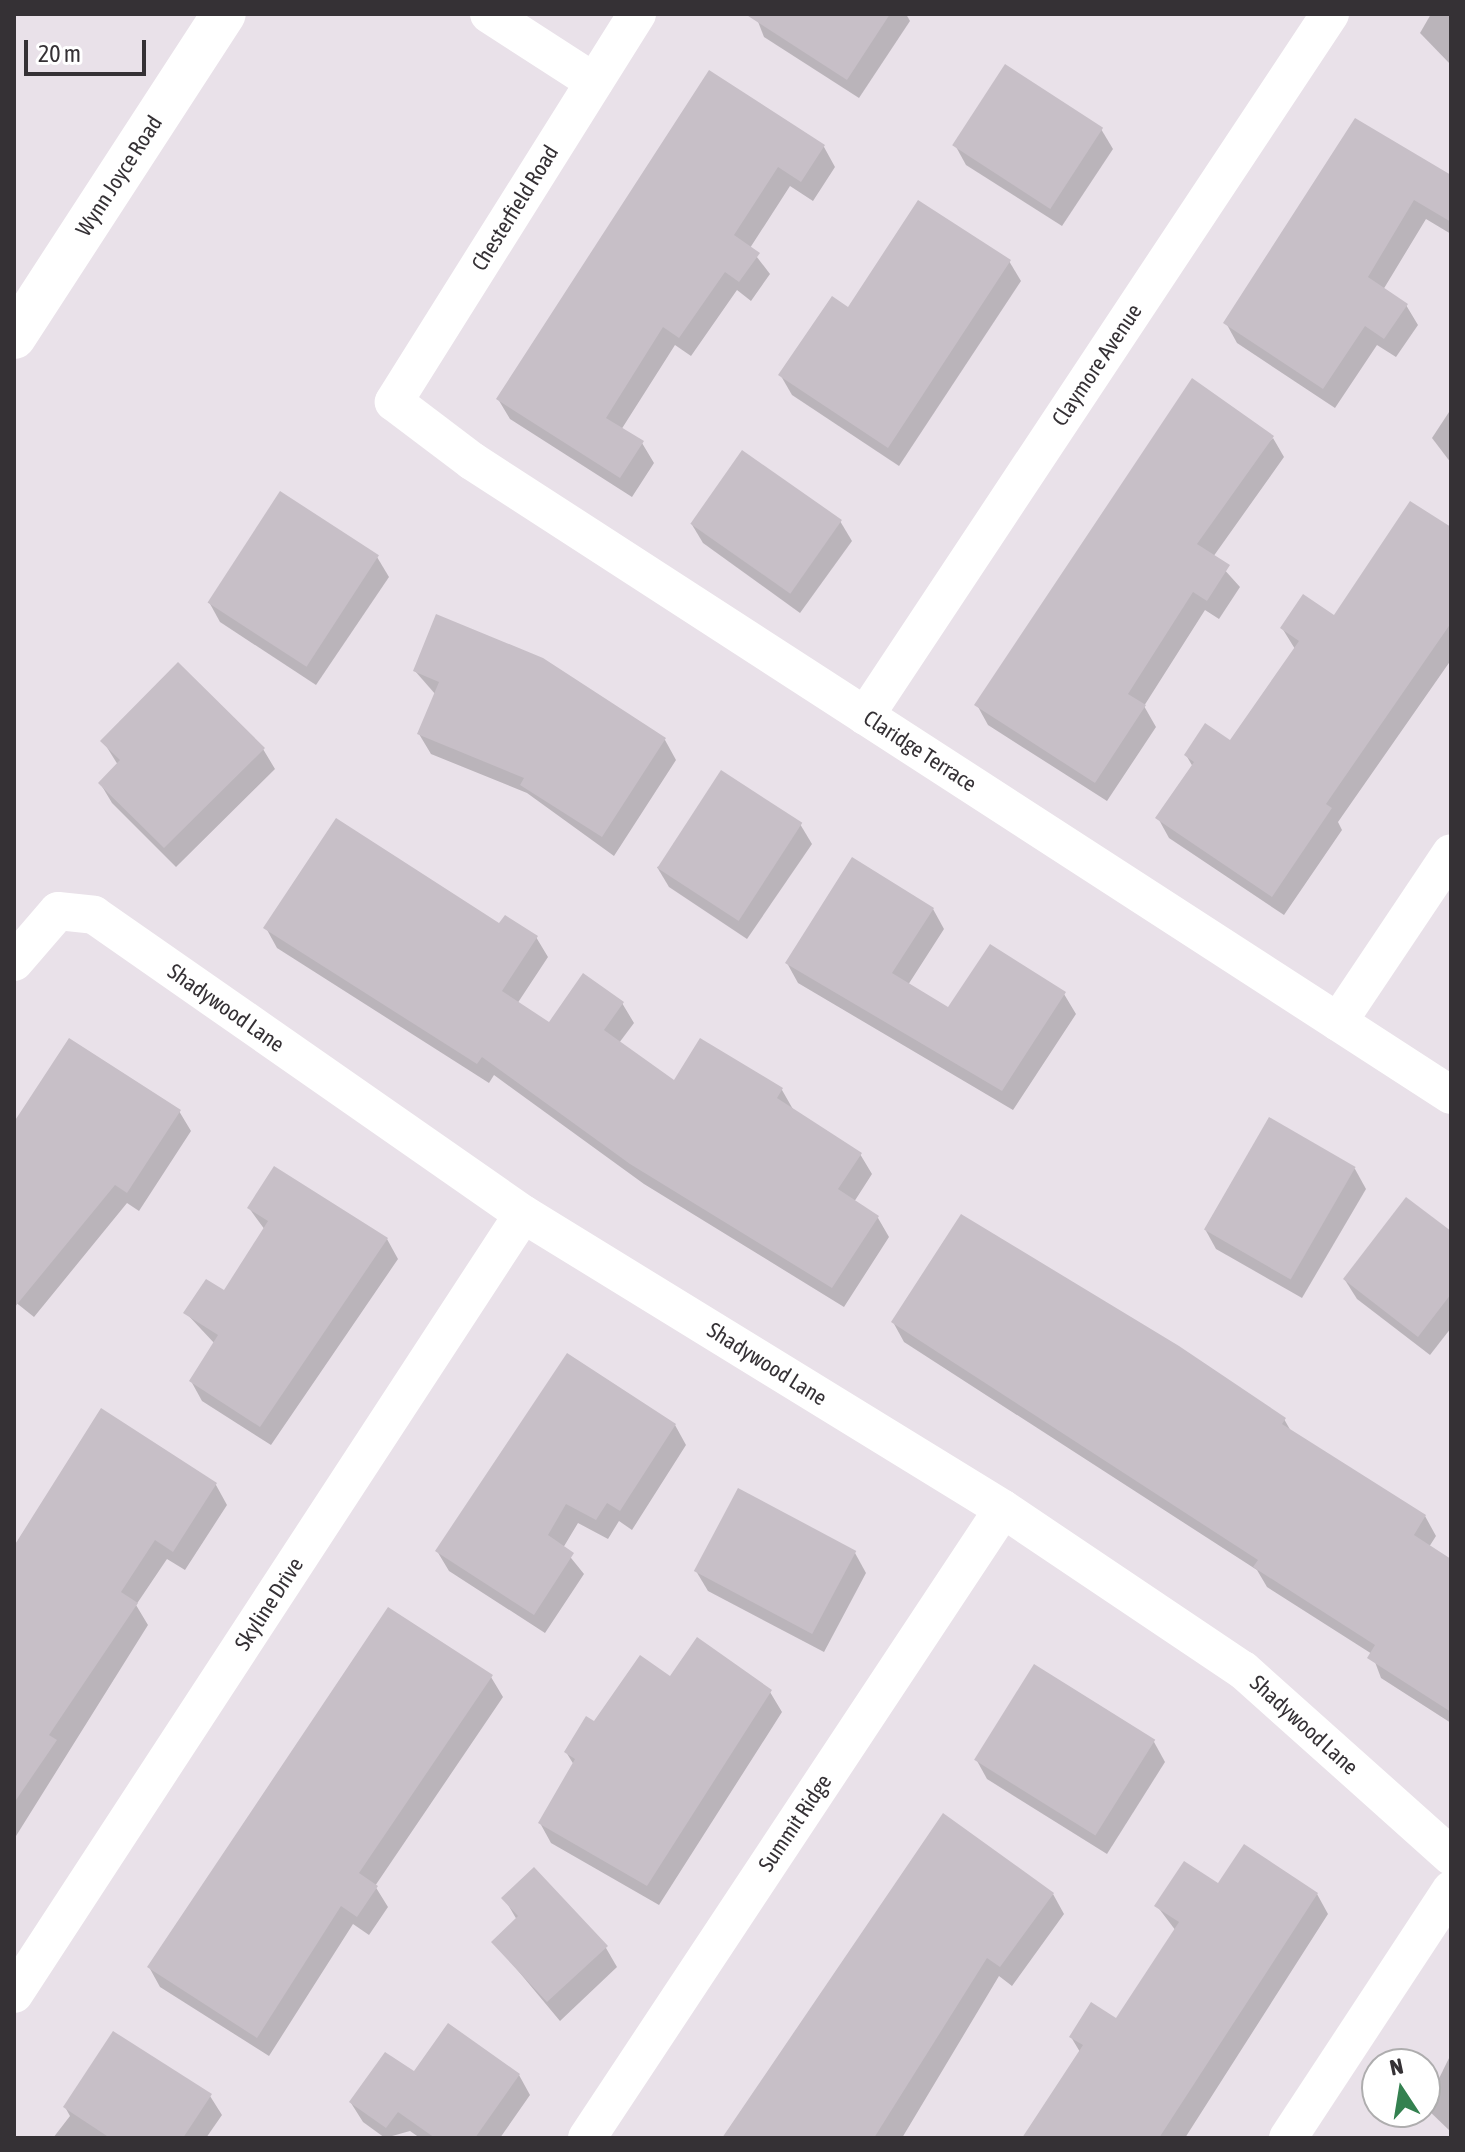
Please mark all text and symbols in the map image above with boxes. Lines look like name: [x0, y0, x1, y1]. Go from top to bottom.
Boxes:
scale bar: [28, 24, 150, 74]
text: 20 m: [38, 40, 81, 67]
street label: Wynn Joyce Road: [70, 111, 168, 241]
street label: Chesterfield Road: [466, 140, 564, 276]
street label: Claymore Avenue: [1046, 299, 1148, 431]
street label: Claridge Terrace: [859, 705, 981, 797]
street label: Shadywood Lane: [163, 958, 289, 1058]
street label: Shadywood Lane: [702, 1317, 832, 1411]
street label: Skyline Drive: [229, 1553, 309, 1655]
street label: Shadywood Lane: [1245, 1670, 1363, 1780]
street label: Summit Ridge: [753, 1769, 837, 1877]
north arrow: [1361, 2048, 1441, 2128]
text: N: [1387, 2052, 1405, 2081]

